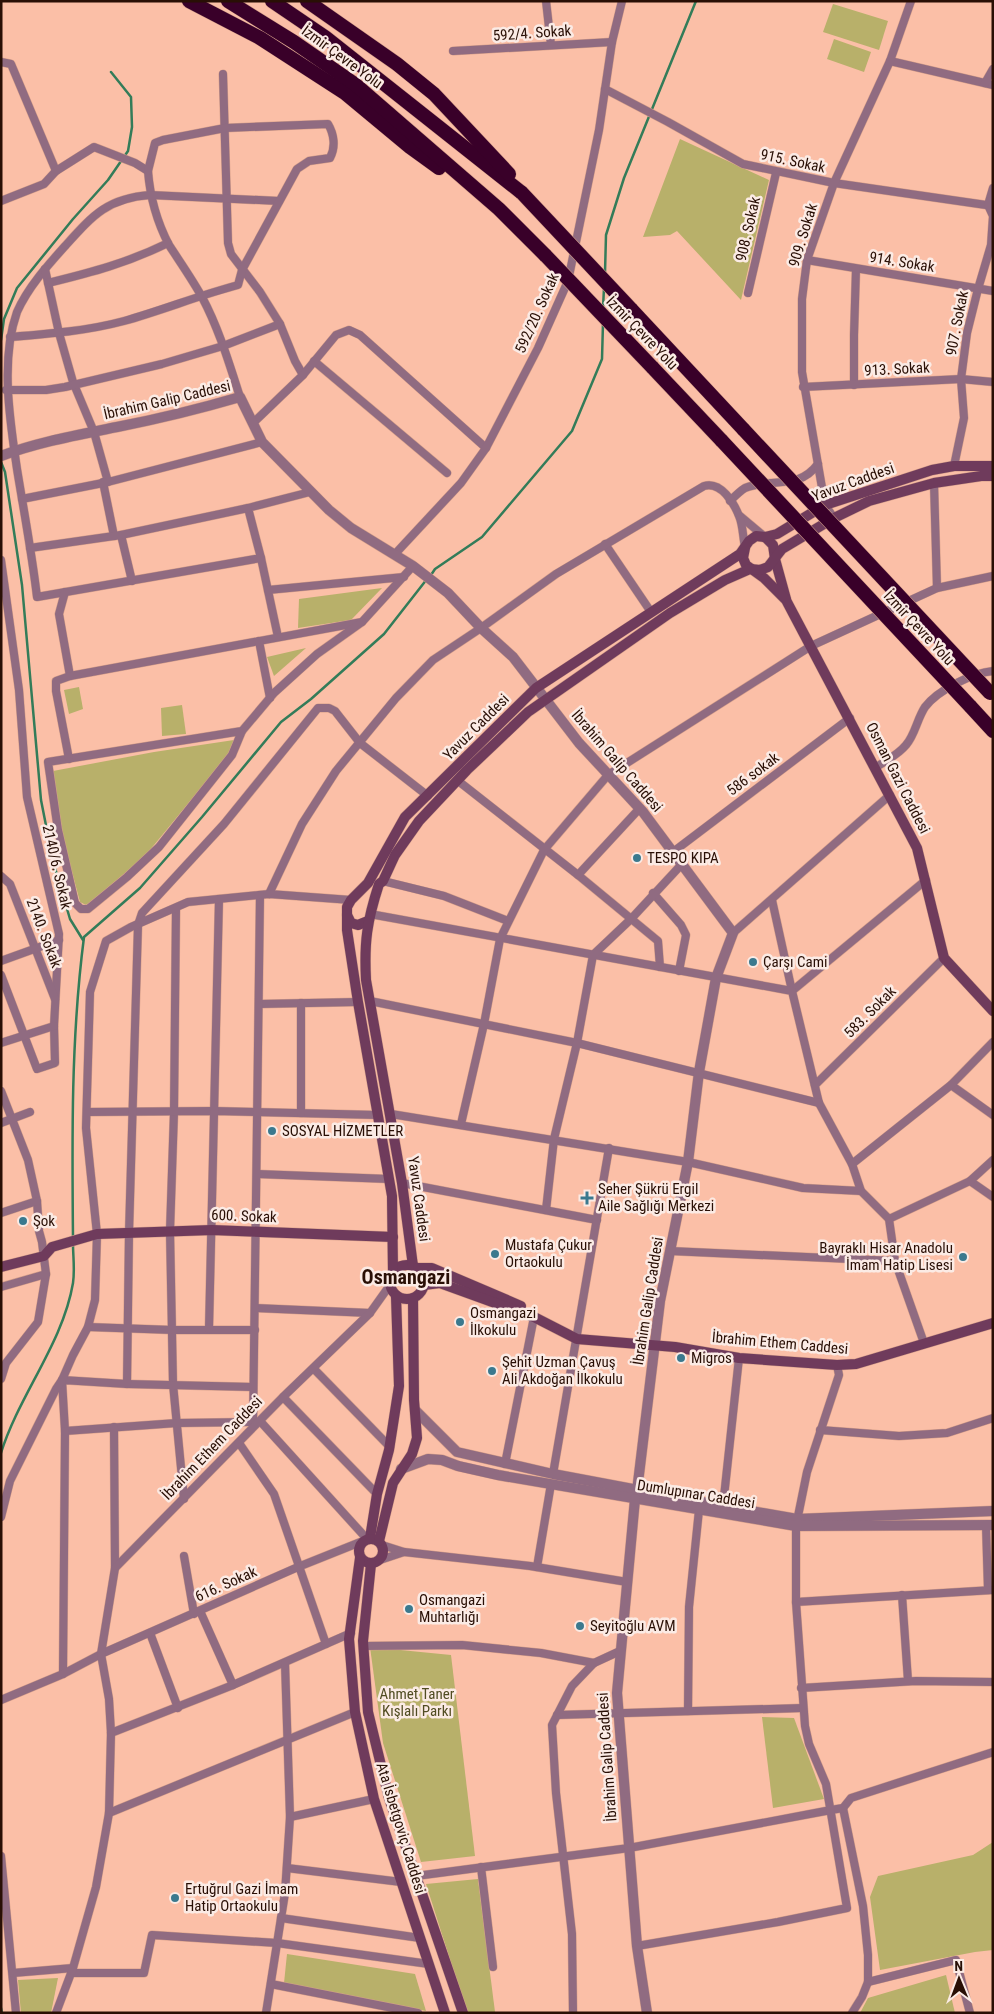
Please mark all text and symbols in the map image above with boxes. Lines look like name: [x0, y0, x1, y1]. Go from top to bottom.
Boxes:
street label: 592/4. Sokak: [492, 21, 572, 45]
street label: İzmir Çevre Yolu: [298, 22, 386, 92]
street label: 915. Sokak: [759, 145, 827, 177]
street label: 908. Sokak: [732, 195, 764, 263]
street label: 909. Sokak: [785, 201, 821, 269]
street label: 914. Sokak: [868, 248, 936, 276]
street label: 592/20. Sokak: [511, 270, 563, 356]
street label: 907. Sokak: [942, 289, 972, 357]
street label: İzmir Çevre Yolu: [602, 292, 682, 374]
street label: 913. Sokak: [864, 358, 930, 380]
street label: İbrahim Galip Caddesi: [102, 377, 232, 423]
street label: Yavuz Caddesi: [810, 459, 896, 505]
street label: İzmir Çevre Yolu: [880, 587, 958, 669]
street label: Yavuz Caddesi: [439, 690, 513, 764]
street label: İbrahim Galip Caddesi: [568, 706, 666, 816]
street label: Osman Gazi Caddesi: [862, 719, 934, 837]
street label: 586 sokak: [723, 748, 783, 799]
street label: 2140/6. Sokak: [39, 823, 75, 911]
place label: TESPO KIPA: [647, 849, 719, 867]
marker: TESPO KIPA: [631, 852, 643, 864]
street label: 2140. Sokak: [23, 896, 66, 971]
place label: Çarşı Cami: [763, 953, 828, 971]
marker: Çarşı Cami: [747, 956, 759, 968]
street label: 583. Sokak: [840, 982, 900, 1042]
place label: SOSYAL HİZMETLER: [282, 1122, 403, 1140]
marker: SOSYAL HİZMETLER: [266, 1125, 278, 1137]
street label: Yavuz Caddesi: [404, 1155, 434, 1243]
place label: Seher Şükrü Ergil Aile Sağlığı Merkezi: [598, 1180, 714, 1215]
marker: Seher Şükrü Ergil Aile Sağlığı Merkezi: [580, 1191, 594, 1205]
street label: 600. Sokak: [211, 1206, 277, 1226]
place label: Şok: [33, 1212, 55, 1230]
marker: Şok: [17, 1215, 29, 1227]
place label: Mustafa Çukur Ortaokulu: [505, 1236, 592, 1271]
street label: İbrahim Galip Caddesi: [629, 1236, 667, 1366]
place label: Bayraklı Hisar Anadolu İmam Hatip Lisesi: [819, 1239, 953, 1274]
marker: Mustafa Çukur Ortaokulu: [489, 1248, 501, 1260]
marker: Bayraklı Hisar Anadolu İmam Hatip Lisesi: [957, 1251, 969, 1263]
district label: Osmangazi: [362, 1265, 450, 1289]
place label: Osmangazi İlkokulu: [470, 1304, 536, 1339]
marker: Osmangazi İlkokulu: [454, 1316, 466, 1328]
street label: İbrahim Ethem Caddesi: [711, 1328, 849, 1358]
place label: Migros: [691, 1349, 732, 1367]
marker: Migros: [675, 1352, 687, 1364]
place label: Şehit Uzman Çavuş Ali Akdoğan İlkokulu: [502, 1353, 623, 1388]
marker: Şehit Uzman Çavuş Ali Akdoğan İlkokulu: [486, 1365, 498, 1377]
street label: İbrahim Ethem Caddesi: [158, 1393, 266, 1503]
street label: Dumlupınar Caddesi: [636, 1476, 756, 1512]
street label: 616. Sokak: [192, 1562, 260, 1606]
place label: Osmangazi Muhtarlığı: [419, 1591, 485, 1626]
marker: Osmangazi Muhtarlığı: [403, 1603, 415, 1615]
place label: Seyitoğlu AVM: [590, 1617, 676, 1635]
marker: Seyitoğlu AVM: [574, 1620, 586, 1632]
park label: Ahmet Taner Kışlalı Parkı: [380, 1685, 455, 1720]
street label: İbrahim Galip Caddesi: [593, 1692, 621, 1822]
street label: Ata İsbetgoviç Caddesi: [373, 1760, 429, 1896]
place label: Ertuğrul Gazi İmam Hatip Ortaokulu: [185, 1880, 298, 1915]
marker: Ertuğrul Gazi İmam Hatip Ortaokulu: [169, 1892, 181, 1904]
north arrow: [934, 1954, 984, 2004]
text: N: [954, 1958, 963, 1974]

